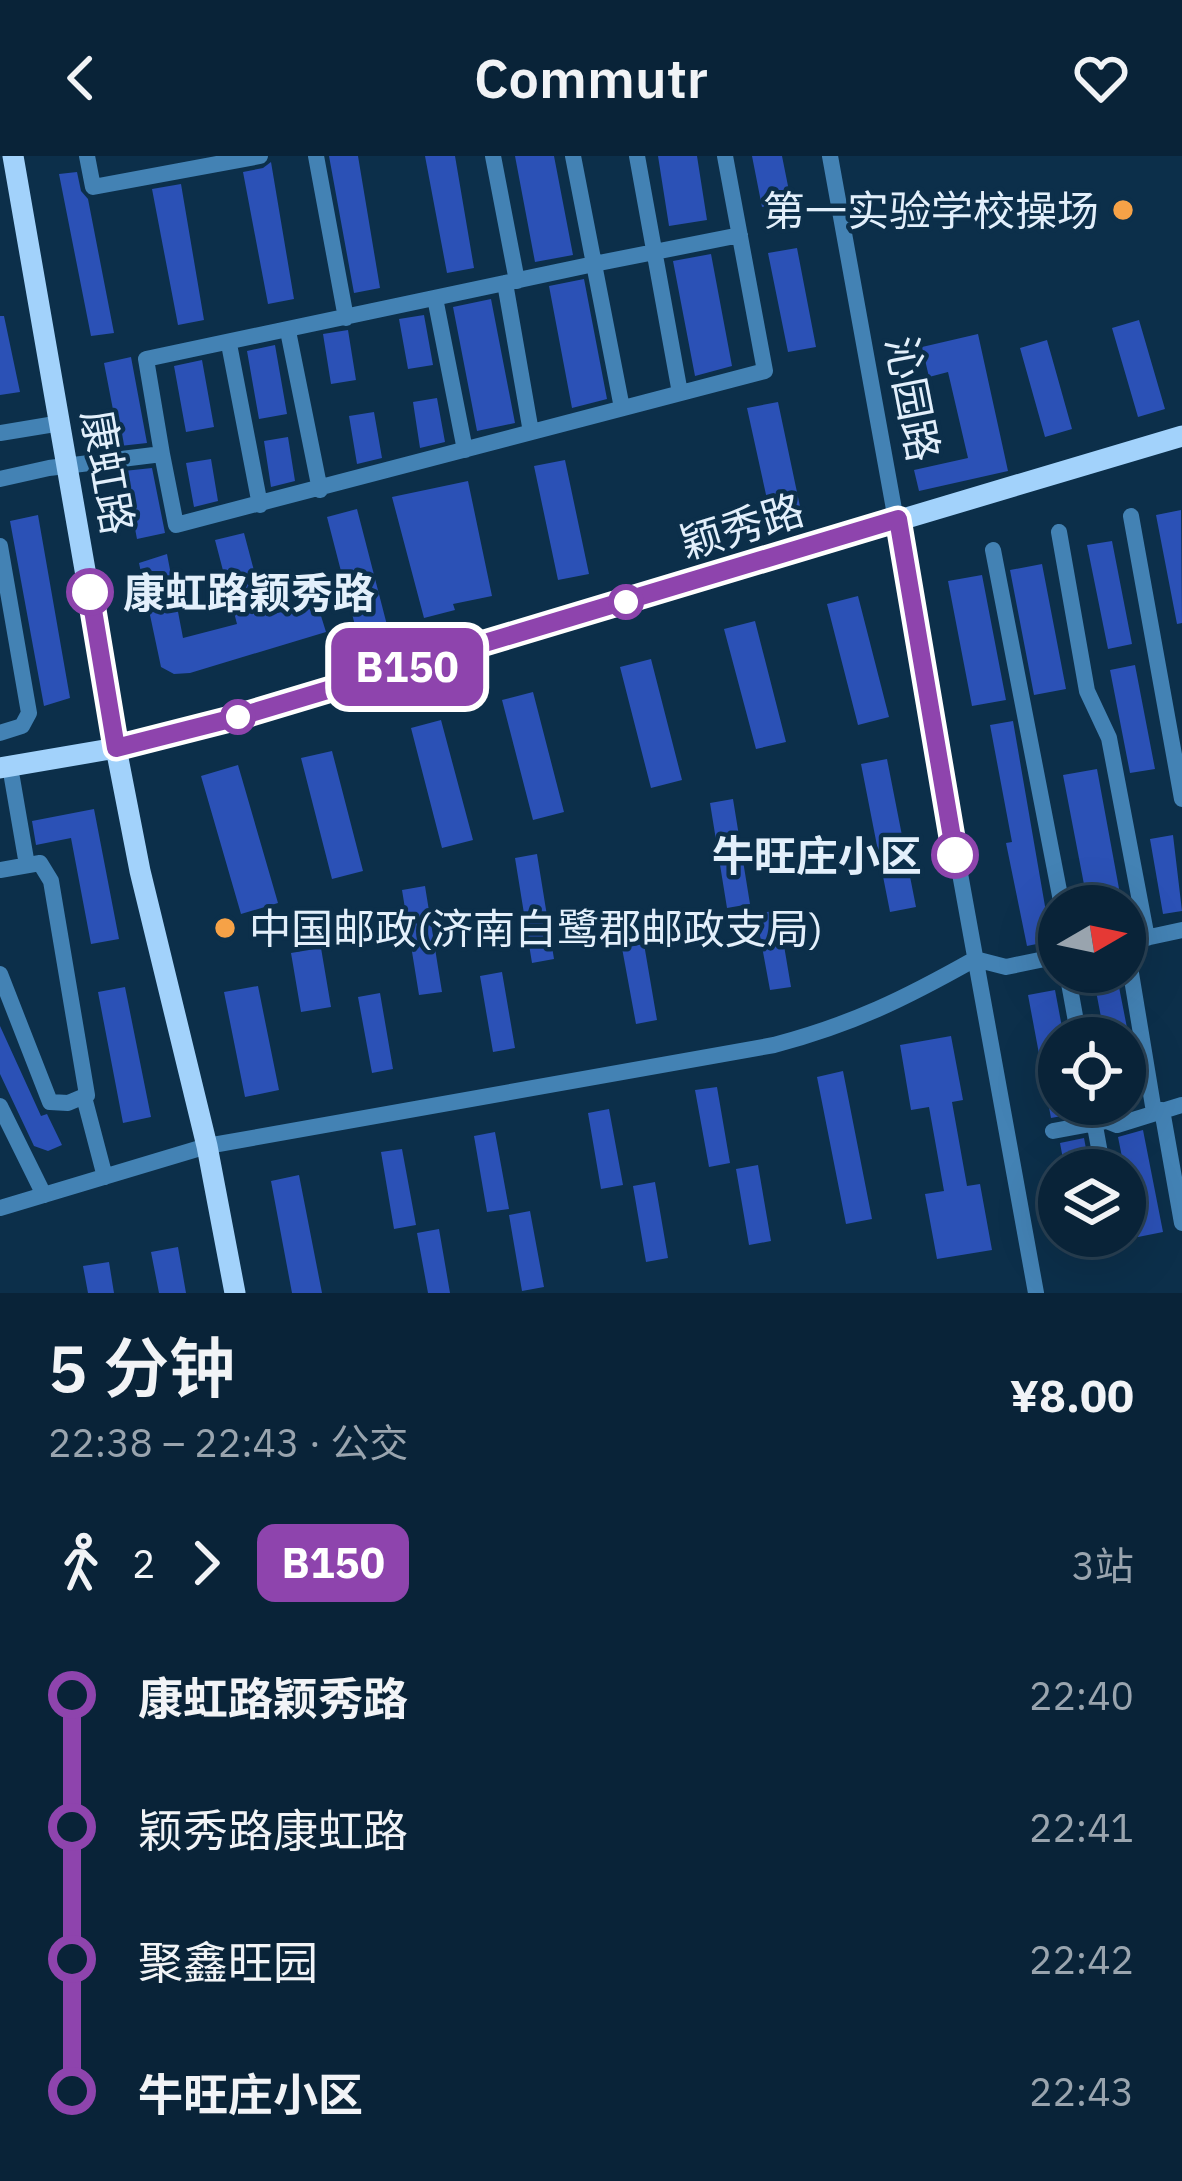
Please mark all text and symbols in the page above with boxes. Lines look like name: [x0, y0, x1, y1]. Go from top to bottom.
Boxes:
text: Commutr: [474, 43, 708, 113]
icon: back: [48, 45, 114, 111]
icon: heart: [1068, 45, 1134, 111]
place label: 第一实验学校操场: [763, 183, 1099, 238]
marker: 第一实验学校操场: [1110, 197, 1136, 223]
street label: 沁园路: [874, 332, 952, 466]
street label: 康虹路: [70, 405, 146, 539]
street label: 颖秀路: [674, 481, 810, 571]
place label: 康虹路颖秀路: [123, 565, 375, 620]
marker: 康虹路颖秀路: [68, 570, 112, 614]
unlabelled marker: [610, 586, 642, 618]
line badge: B150: [323, 628, 491, 706]
text: B150: [355, 639, 459, 694]
unlabelled marker: [222, 701, 254, 733]
place label: 牛旺庄小区: [712, 828, 922, 883]
marker: 牛旺庄小区: [933, 833, 977, 877]
north arrow: [1038, 885, 1146, 993]
map controls: [1038, 885, 1146, 1257]
place label: 中国邮政(济南白鹭郡邮政支局): [249, 901, 823, 956]
marker: 中国邮政(济南白鹭郡邮政支局): [212, 915, 238, 941]
button: locate: [1038, 1017, 1146, 1125]
button: layers: [1038, 1149, 1146, 1257]
text: 5 分钟: [48, 1324, 235, 1410]
text: ¥8.00: [1010, 1366, 1134, 1424]
text: 22:38 – 22:43 · 公交: [48, 1417, 408, 1468]
icon: walk: [48, 1530, 114, 1596]
icon: forward: [173, 1530, 239, 1596]
text: B150: [281, 1535, 385, 1590]
text: 2: [132, 1538, 155, 1589]
text: 3站: [1072, 1540, 1134, 1591]
text: 康虹路颖秀路: [138, 1669, 408, 1727]
text: 22:40: [1029, 1670, 1134, 1721]
text: 颖秀路康虹路: [138, 1801, 408, 1859]
text: 22:41: [1029, 1802, 1134, 1853]
text: 聚鑫旺园: [138, 1933, 318, 1991]
text: 22:42: [1029, 1934, 1134, 1985]
text: 牛旺庄小区: [138, 2065, 363, 2123]
text: 22:43: [1029, 2066, 1134, 2117]

